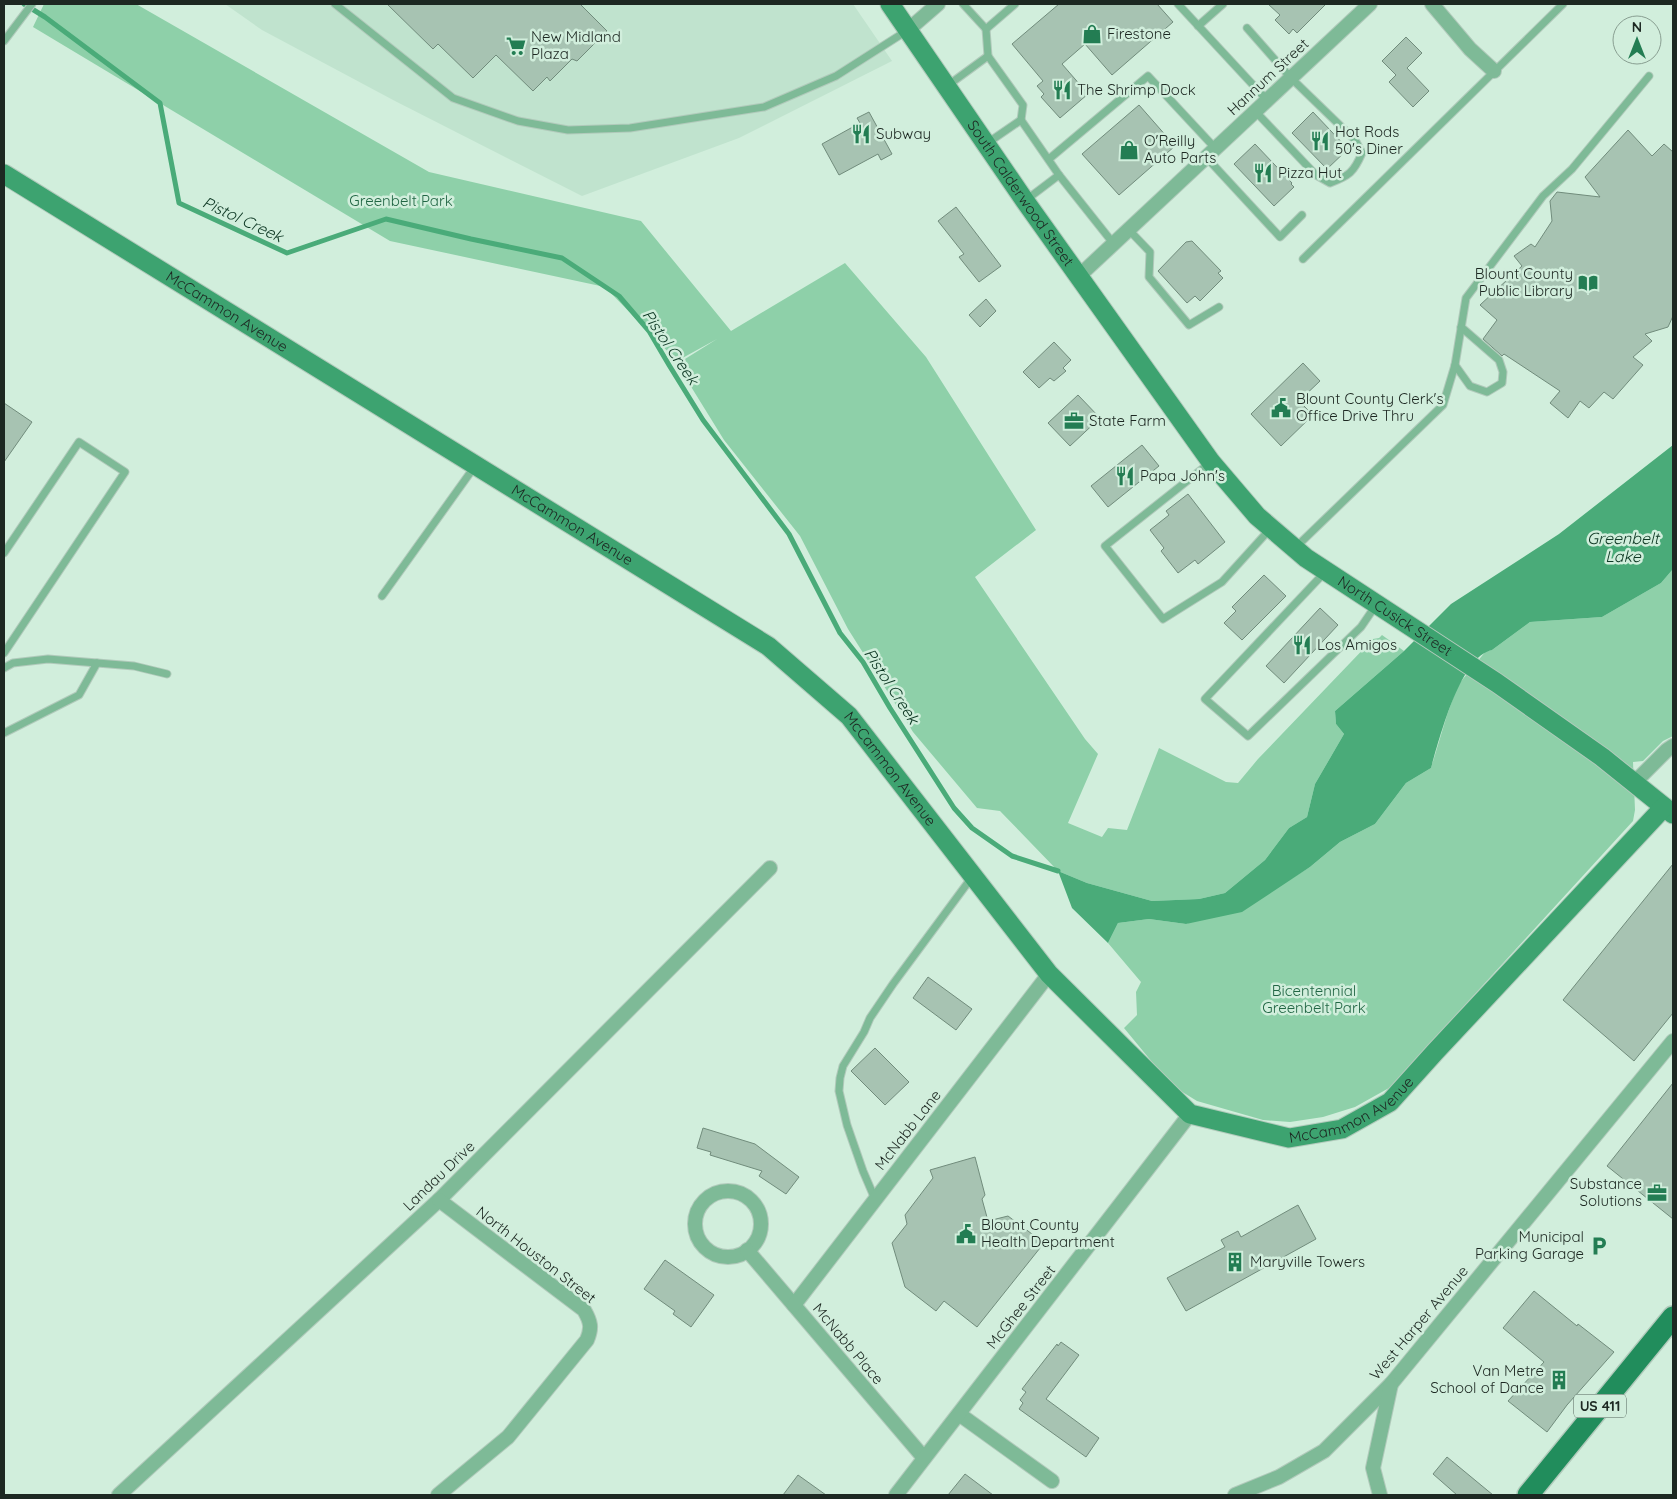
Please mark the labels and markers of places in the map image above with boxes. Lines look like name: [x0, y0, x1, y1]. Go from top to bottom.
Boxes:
shop icon: Firestone: [1081, 23, 1103, 45]
place label: Firestone: [1107, 24, 1171, 43]
place label: New Midland Plaza: [531, 27, 621, 63]
supermarket icon: New Midland Plaza: [505, 35, 527, 57]
restaurant icon: The Shrimp Dock: [1051, 79, 1073, 101]
place label: The Shrimp Dock: [1077, 80, 1196, 99]
place label: Hot Rods 50's Diner: [1335, 122, 1403, 158]
restaurant icon: Subway: [850, 123, 872, 145]
place label: Subway: [876, 124, 931, 143]
restaurant icon: Hot Rods 50's Diner: [1309, 130, 1331, 152]
place label: O'Reilly Auto Parts: [1144, 131, 1216, 167]
shop icon: O'Reilly Auto Parts: [1118, 139, 1140, 161]
restaurant icon: Pizza Hut: [1252, 162, 1274, 184]
place label: Pizza Hut: [1278, 163, 1342, 182]
place label: Blount County Public Library: [1475, 264, 1573, 300]
library icon: Blount County Public Library: [1577, 272, 1599, 294]
place label: Blount County Clerk's Office Drive Thru: [1296, 389, 1444, 425]
public building icon: Blount County Clerk's Office Drive Thru: [1270, 397, 1292, 419]
office icon: State Farm: [1063, 410, 1085, 432]
place label: State Farm: [1089, 411, 1166, 430]
restaurant icon: Papa John's: [1114, 465, 1136, 487]
place label: Papa John's: [1140, 466, 1225, 485]
restaurant icon: Los Amigos: [1291, 634, 1313, 656]
place label: Los Amigos: [1317, 635, 1397, 654]
place label: Substance Solutions: [1570, 1174, 1642, 1210]
office icon: Substance Solutions: [1646, 1182, 1668, 1204]
place label: Blount County Health Department: [981, 1215, 1115, 1251]
public building icon: Blount County Health Department: [955, 1223, 977, 1245]
place label: Municipal Parking Garage: [1475, 1227, 1584, 1263]
parking icon: Municipal Parking Garage: [1588, 1235, 1610, 1257]
building icon: Maryville Towers: [1224, 1251, 1246, 1273]
place label: Maryville Towers: [1250, 1252, 1365, 1271]
place label: Van Metre School of Dance: [1430, 1361, 1544, 1397]
building icon: Van Metre School of Dance: [1548, 1369, 1570, 1391]

